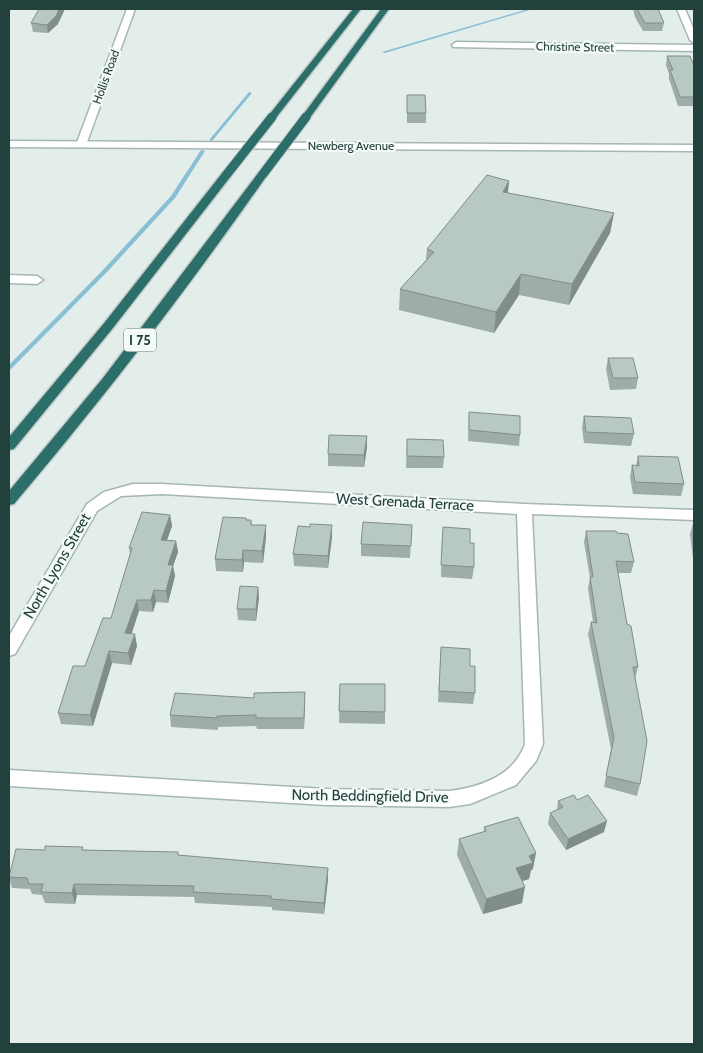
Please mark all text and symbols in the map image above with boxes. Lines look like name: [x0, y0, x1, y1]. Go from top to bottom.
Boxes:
street label: Christine Street: [536, 38, 614, 55]
street label: Hollis Road: [89, 48, 122, 106]
street label: Newberg Avenue: [308, 138, 394, 153]
road number: I 75: [124, 328, 156, 352]
street label: West Grenada Terrace: [336, 489, 475, 515]
street label: North Lyons Street: [20, 510, 94, 622]
street label: North Beddingfield Drive: [291, 786, 449, 806]

